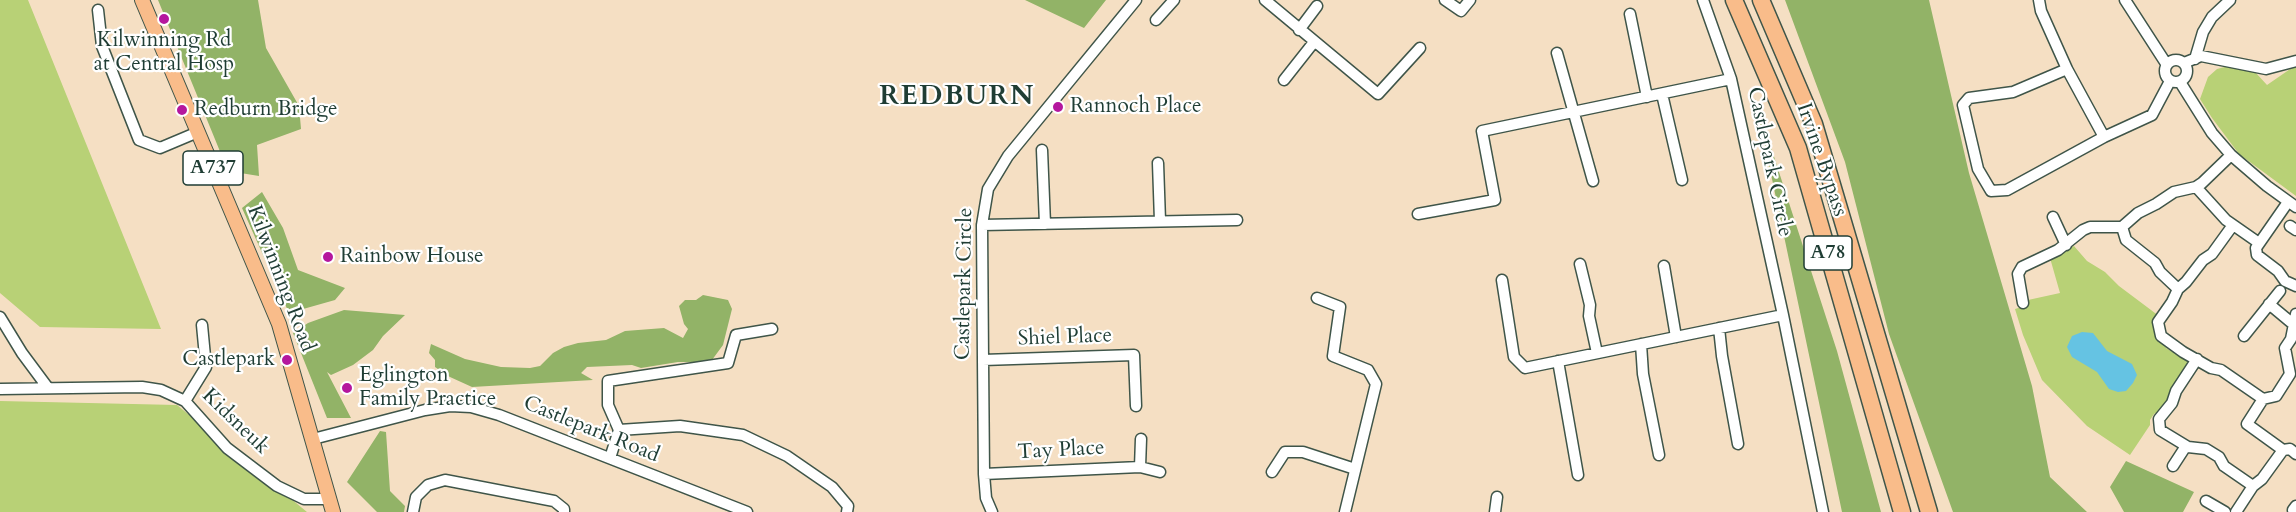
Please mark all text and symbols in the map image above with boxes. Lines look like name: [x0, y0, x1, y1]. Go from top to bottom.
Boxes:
marker: Kilwinning Rd at Central Hosp: [157, 12, 171, 26]
place label: Kilwinning Rd at Central Hosp: [94, 28, 234, 78]
district label: REDBURN: [879, 82, 1035, 114]
street label: Castlepark Circle: [1741, 85, 1797, 239]
place label: Rannoch Place: [1070, 94, 1202, 120]
place label: Redburn Bridge: [194, 97, 338, 123]
marker: Rannoch Place: [1051, 100, 1065, 114]
street label: Irvine Bypass: [1790, 100, 1852, 220]
marker: Redburn Bridge: [175, 103, 189, 117]
road number: A737: [183, 151, 243, 185]
street label: Kilwinning Road: [240, 202, 320, 356]
street label: Castlepark Circle: [951, 208, 979, 360]
road number: A78: [1804, 236, 1852, 270]
place label: Rainbow House: [340, 244, 484, 270]
marker: Rainbow House: [321, 250, 335, 264]
street label: Shiel Place: [1017, 324, 1113, 352]
place label: Castlepark: [182, 347, 275, 373]
marker: Castlepark: [280, 353, 294, 367]
place label: Eglington Family Practice: [359, 363, 496, 413]
marker: Eglington Family Practice: [340, 381, 354, 395]
street label: Kidsneuk: [196, 384, 274, 460]
street label: Castlepark Road: [519, 391, 663, 469]
street label: Tay Place: [1017, 436, 1105, 466]

